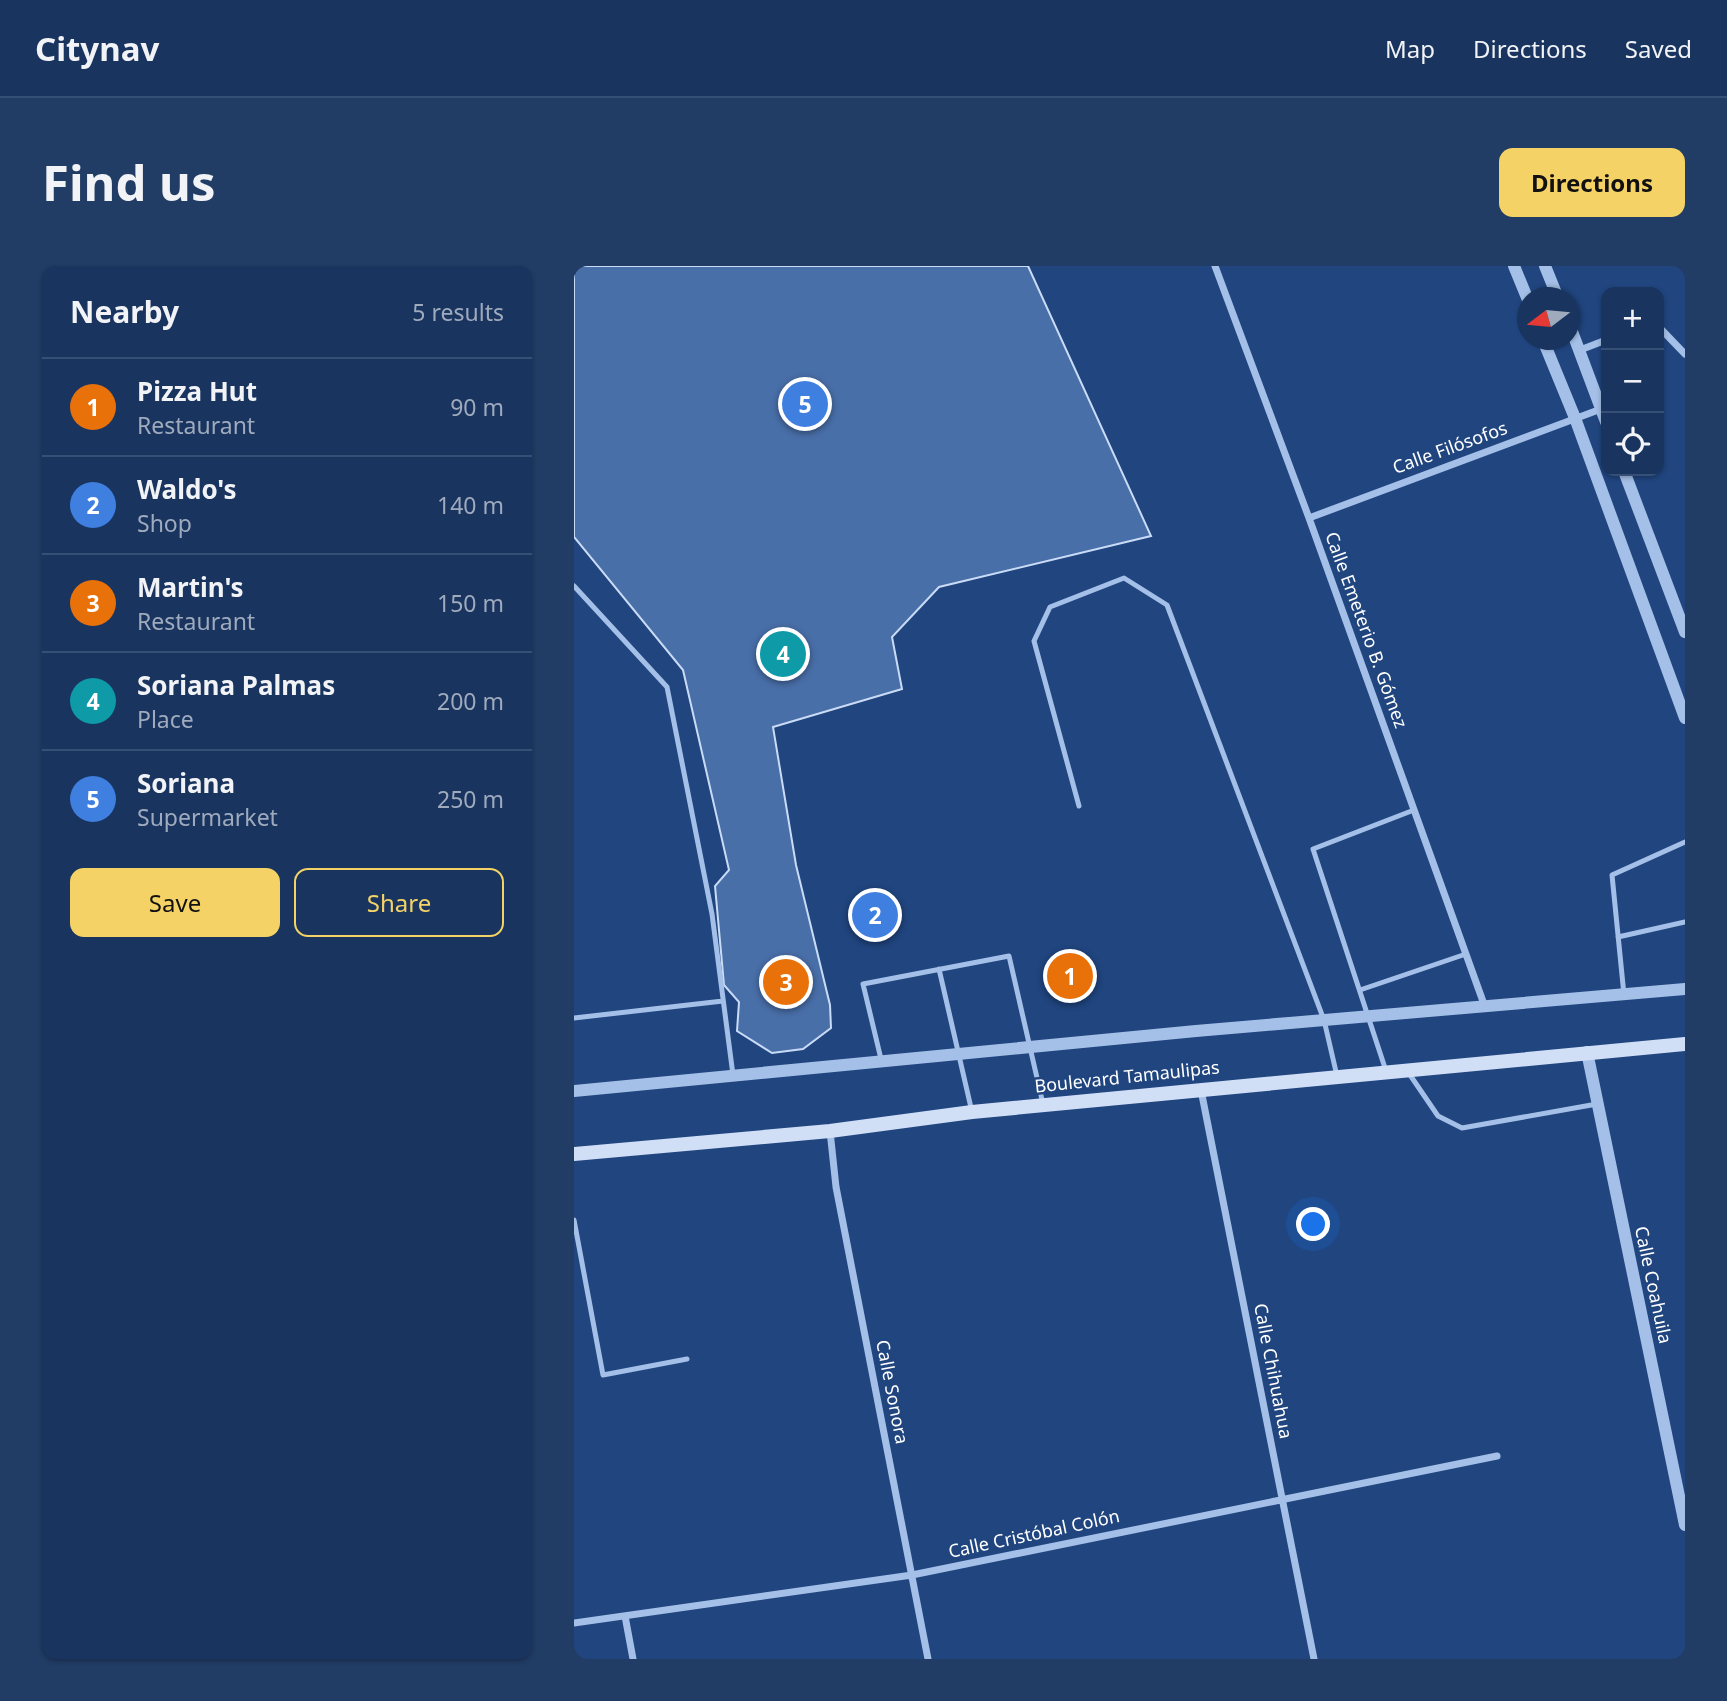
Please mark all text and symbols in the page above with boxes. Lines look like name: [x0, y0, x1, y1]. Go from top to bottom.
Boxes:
text: Citynav: [35, 26, 159, 71]
text: Map: [1385, 32, 1435, 65]
text: Directions: [1473, 32, 1587, 65]
text: Saved: [1625, 32, 1692, 65]
button: Directions: [1499, 148, 1685, 217]
text: Find us: [42, 149, 216, 215]
north arrow: [1517, 287, 1580, 350]
map controls: [1601, 287, 1664, 476]
button: +: [1601, 287, 1664, 350]
text: Nearby: [70, 291, 179, 332]
text: 5 results: [412, 296, 504, 328]
button: −: [1601, 350, 1664, 413]
text: Pizza Hut: [137, 373, 257, 409]
pin: 5: [782, 378, 828, 430]
text: 1: [86, 391, 100, 423]
text: 90 m: [450, 391, 504, 423]
text: Restaurant: [137, 409, 255, 441]
button: locate: [1601, 413, 1664, 476]
street label: Calle Filósofos: [1389, 415, 1510, 479]
text: Waldo's: [137, 471, 237, 507]
text: 2: [86, 489, 100, 521]
text: 140 m: [437, 489, 504, 521]
text: Shop: [137, 507, 192, 539]
street label: Calle Emeterio B. Gómez: [1320, 528, 1414, 731]
text: Martin's: [137, 569, 244, 605]
text: 3: [86, 587, 100, 619]
text: 150 m: [437, 587, 504, 619]
text: Restaurant: [137, 605, 255, 637]
pin: 4: [760, 628, 806, 680]
text: Soriana Palmas: [137, 667, 335, 703]
text: 4: [86, 685, 100, 717]
text: 200 m: [437, 685, 504, 717]
text: Place: [137, 703, 194, 735]
text: Soriana: [137, 765, 235, 801]
text: 5: [86, 783, 100, 815]
text: 250 m: [437, 783, 504, 815]
text: Supermarket: [137, 801, 278, 833]
button: Save: [70, 868, 280, 937]
button: Share: [294, 868, 504, 937]
pin: 2: [852, 889, 898, 941]
pin: 1: [1047, 950, 1093, 1002]
pin: 3: [763, 956, 809, 1008]
street label: Boulevard Tamaulipas: [1033, 1054, 1221, 1098]
your location: [1296, 1207, 1330, 1241]
street label: Calle Coahuila: [1630, 1224, 1678, 1346]
street label: Calle Chihuahua: [1249, 1301, 1299, 1441]
street label: Calle Sonora: [871, 1338, 915, 1446]
street label: Calle Cristóbal Colón: [946, 1503, 1122, 1563]

